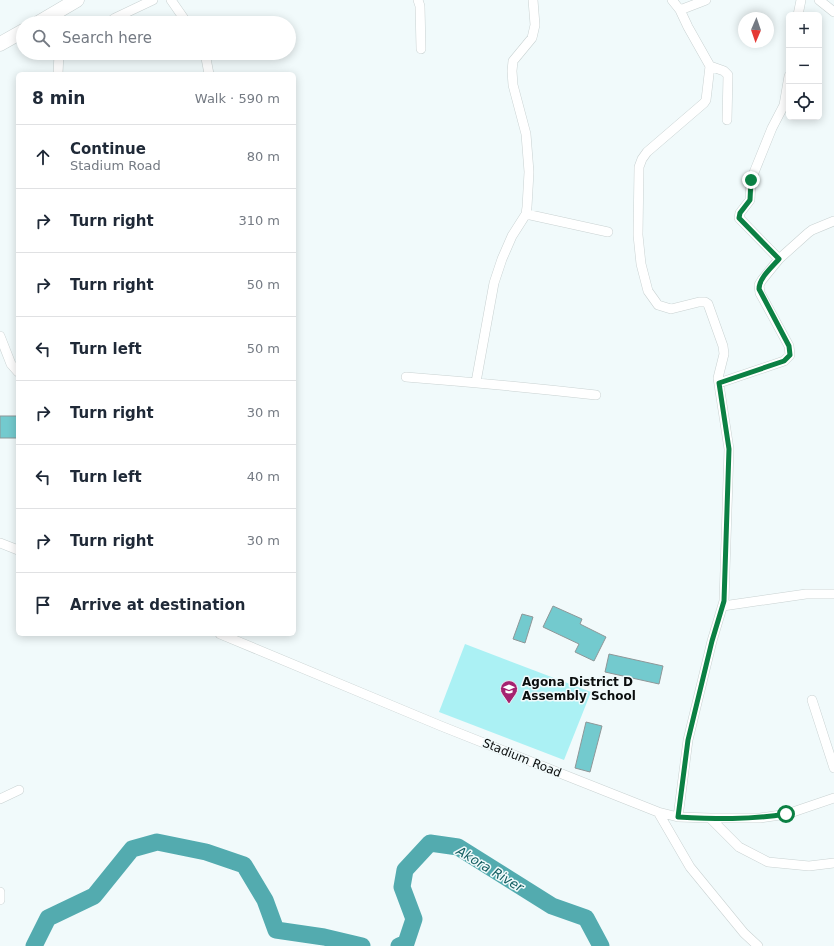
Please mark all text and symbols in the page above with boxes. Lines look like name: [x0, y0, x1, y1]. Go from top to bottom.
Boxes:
north arrow: [738, 12, 774, 48]
map controls: [786, 12, 822, 120]
button: +: [786, 12, 822, 48]
search box: [16, 16, 296, 60]
icon: search: [30, 27, 52, 49]
text: Search here: [62, 29, 152, 47]
button: −: [786, 48, 822, 84]
button: locate: [786, 84, 822, 120]
text: 8 min: [32, 88, 85, 108]
text: Walk · 590 m: [195, 91, 280, 106]
text: Continue: [70, 140, 146, 158]
icon: ahead: [32, 146, 54, 168]
text: 80 m: [247, 149, 280, 164]
text: Stadium Road: [70, 158, 161, 173]
route end: [742, 171, 760, 189]
icon: right: [32, 210, 54, 232]
text: Turn right: [70, 212, 154, 230]
text: 310 m: [238, 213, 280, 228]
icon: right: [32, 274, 54, 296]
text: Turn right: [70, 276, 154, 294]
text: 50 m: [247, 277, 280, 292]
icon: left: [32, 338, 54, 360]
text: Turn left: [70, 340, 142, 358]
text: 50 m: [247, 341, 280, 356]
icon: right: [32, 402, 54, 424]
text: Turn right: [70, 404, 154, 422]
text: 30 m: [247, 405, 280, 420]
icon: left: [32, 466, 54, 488]
text: Turn left: [70, 468, 142, 486]
text: 40 m: [247, 469, 280, 484]
icon: right: [32, 530, 54, 552]
text: Turn right: [70, 532, 154, 550]
text: 30 m: [247, 533, 280, 548]
icon: arrive: [32, 594, 54, 616]
text: Arrive at destination: [70, 596, 245, 614]
place label: Agona District D Assembly School: [522, 675, 636, 703]
school or university icon: Agona District D Assembly School: [499, 679, 519, 704]
street label: Stadium Road: [481, 736, 563, 780]
route start: [777, 805, 795, 823]
water label: Akora River: [453, 843, 528, 896]

